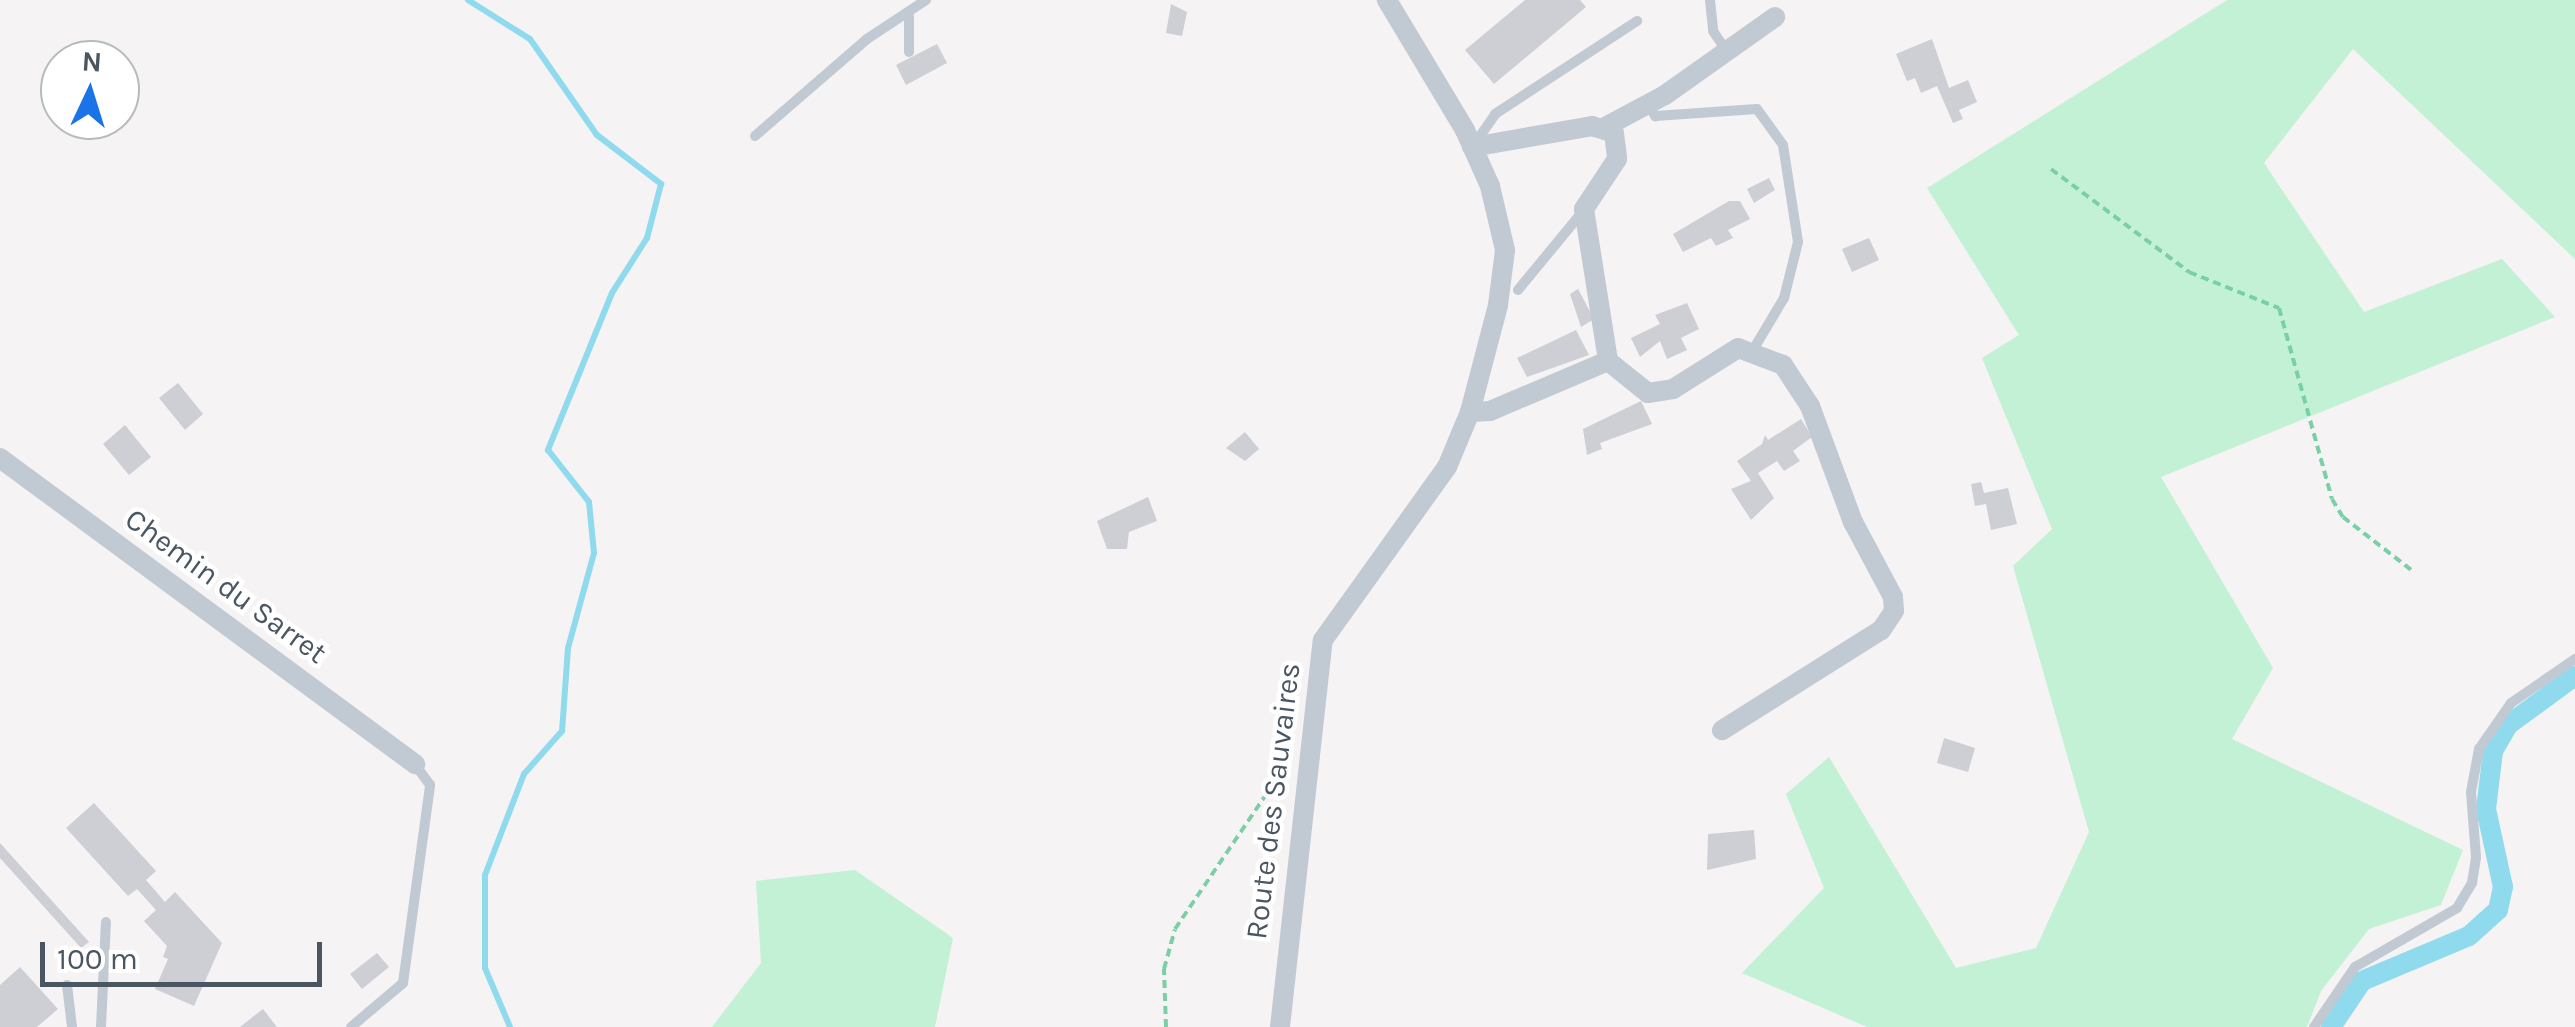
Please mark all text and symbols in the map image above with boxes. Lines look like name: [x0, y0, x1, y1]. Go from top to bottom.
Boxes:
north arrow: [40, 40, 140, 140]
text: N: [81, 44, 103, 79]
street label: Chemin du Sarret: [118, 501, 334, 671]
street label: Route des Sauvaires: [1238, 661, 1308, 941]
scale bar: [45, 922, 328, 984]
text: 100 m: [57, 941, 138, 977]

